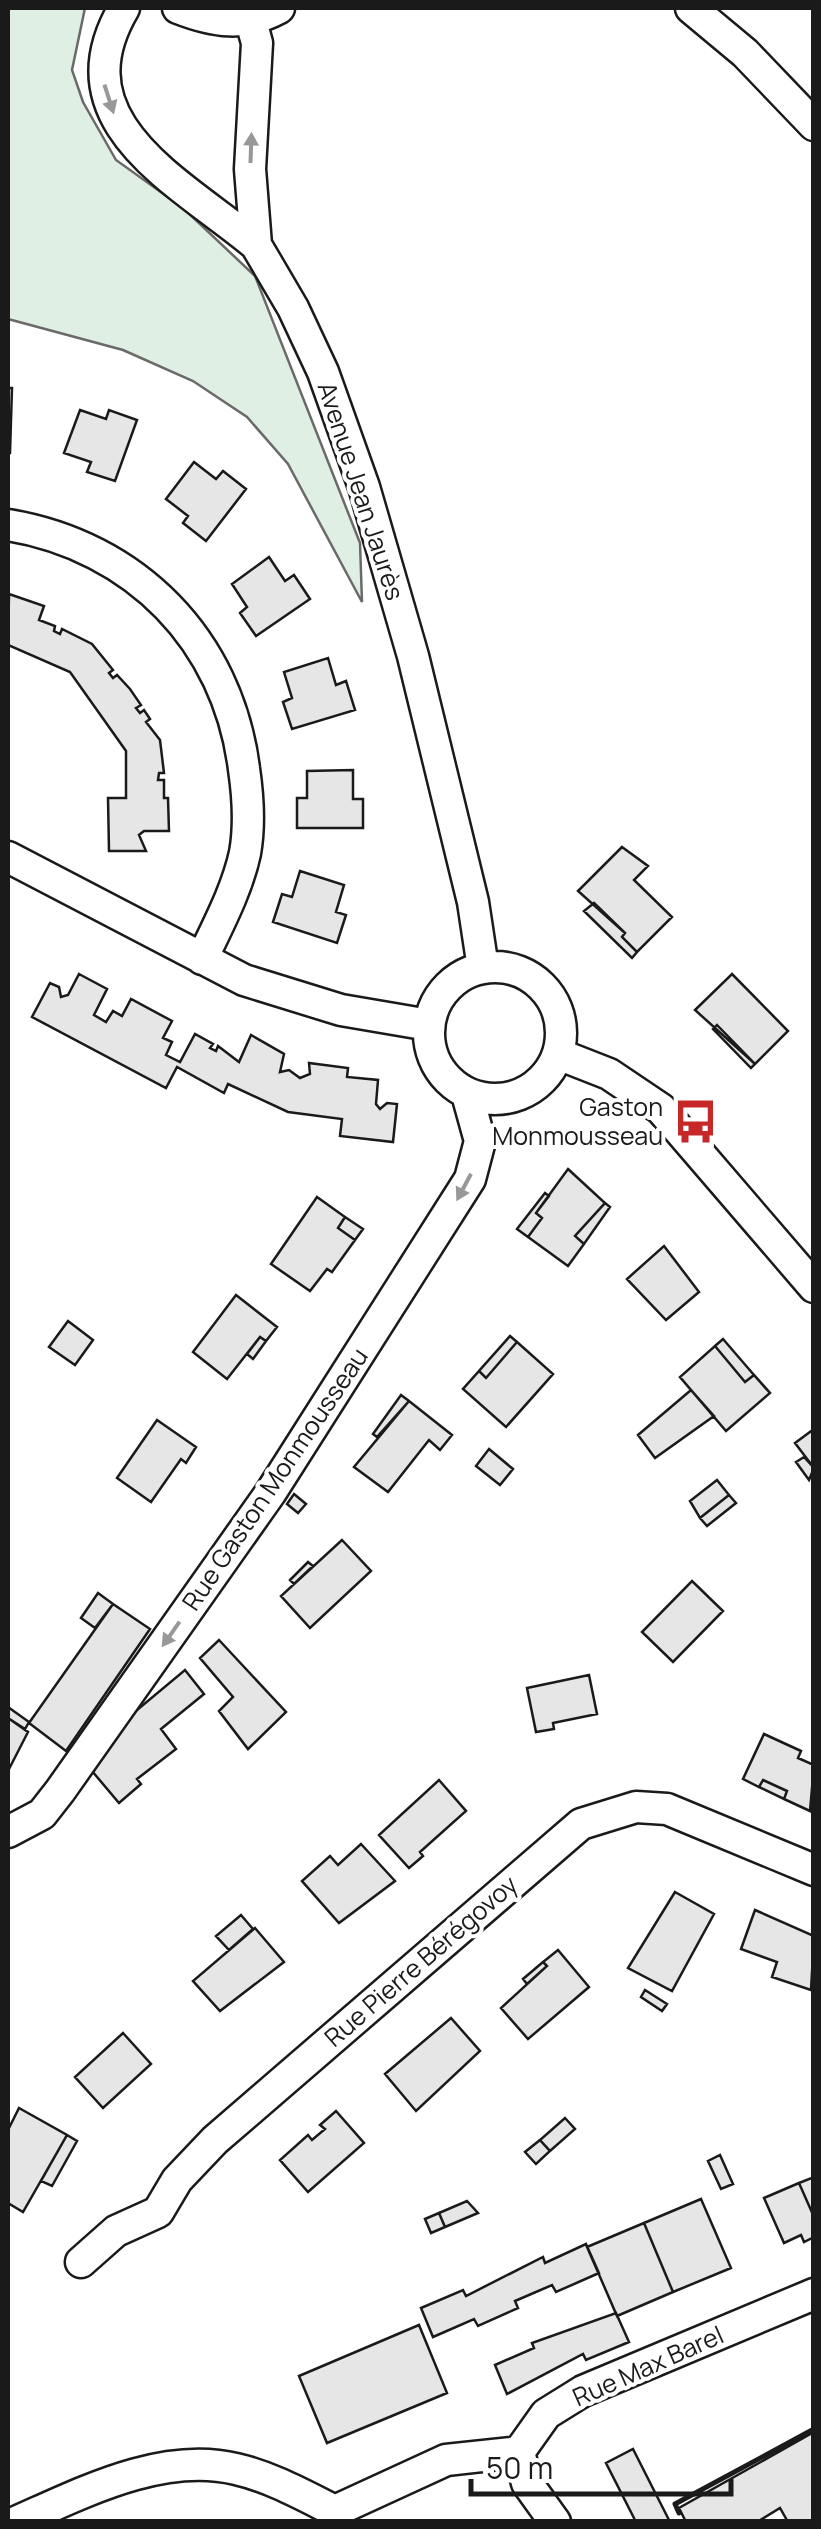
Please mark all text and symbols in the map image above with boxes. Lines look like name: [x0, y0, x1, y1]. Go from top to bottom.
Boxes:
one-way arrow: [102, 85, 117, 115]
one-way arrow: [244, 132, 260, 164]
street label: Avenue Jean Jaurès: [310, 377, 413, 604]
place label: Gaston Monmousseau: [492, 1089, 663, 1153]
bus stop icon: Gaston Monmousseau: [672, 1097, 720, 1145]
one-way arrow: [456, 1172, 473, 1201]
street label: Rue Gaston Monmousseau: [173, 1341, 376, 1617]
one-way arrow: [162, 1621, 181, 1647]
street label: Rue Pierre Bérégovoy: [317, 1867, 525, 2054]
street label: Rue Max Barel: [567, 2317, 729, 2414]
scale bar: [471, 2434, 731, 2496]
text: 50 m: [486, 2447, 553, 2488]

